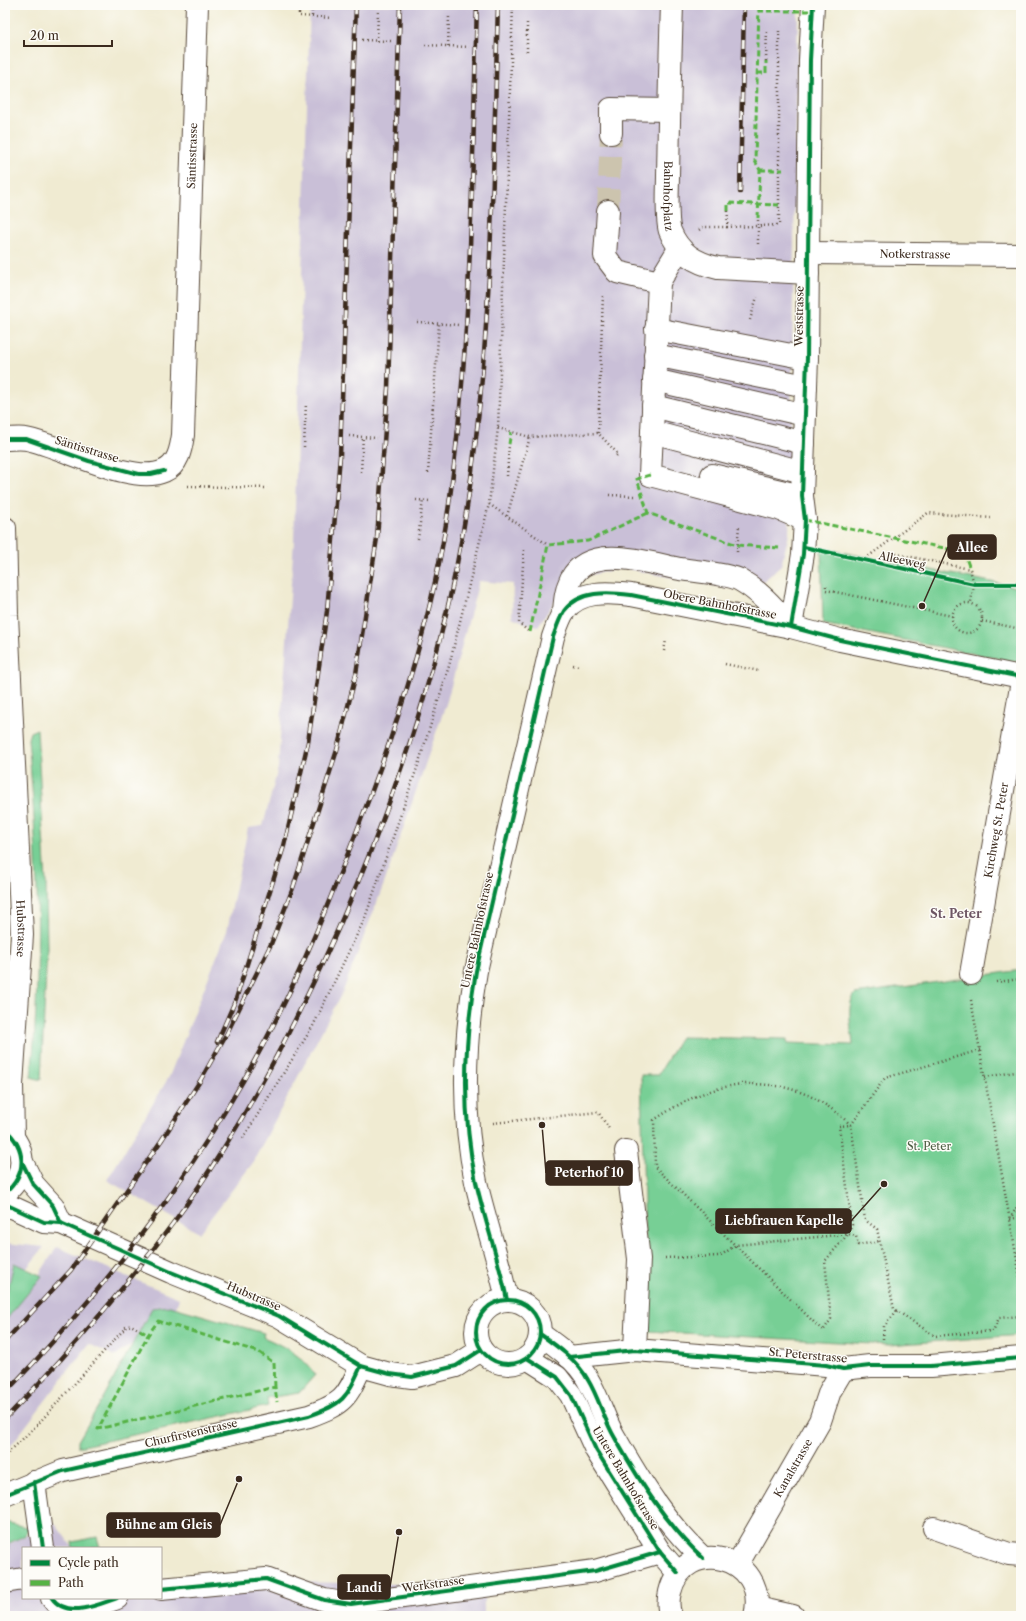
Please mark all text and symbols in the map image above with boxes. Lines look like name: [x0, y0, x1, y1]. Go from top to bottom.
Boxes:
scale bar: [24, 22, 112, 48]
text: 20 m: [30, 28, 59, 43]
street label: Säntisstrasse: [184, 122, 200, 189]
street label: Bahnhofplatz: [660, 161, 677, 233]
street label: Notkerstrasse: [879, 247, 951, 261]
street label: Weststrasse: [791, 286, 807, 347]
street label: Säntisstrasse: [53, 433, 121, 465]
callout: Allee: [948, 535, 996, 559]
text: Allee: [955, 540, 988, 555]
street label: Alleeweg: [876, 548, 927, 572]
street label: Obere Bahnhofstrasse: [662, 586, 778, 622]
street label: Kirchweg St. Peter: [981, 781, 1011, 879]
street label: Untere Bahnhofstrasse: [458, 871, 496, 989]
street label: Hubstrasse: [13, 900, 29, 958]
district label: St. Peter: [930, 906, 982, 921]
park label: St. Peter: [907, 1139, 951, 1153]
callout: Peterhof 10: [546, 1161, 632, 1185]
text: Peterhof 10: [554, 1165, 624, 1180]
callout: Liebfrauen Kapelle: [716, 1209, 851, 1233]
text: Liebfrauen Kapelle: [724, 1213, 844, 1228]
street label: Hubstrasse: [225, 1278, 283, 1314]
street label: St. Peterstrasse: [768, 1345, 848, 1365]
street label: Churfirstenstrasse: [143, 1416, 239, 1450]
street label: Untere Bahnhofstrasse: [590, 1424, 662, 1532]
street label: Kanalstrasse: [771, 1436, 815, 1500]
callout: Bühne am Gleis: [107, 1513, 220, 1537]
text: Bühne am Gleis: [116, 1517, 213, 1532]
legend: [22, 1547, 162, 1599]
text: Cycle path: [58, 1555, 119, 1570]
street label: Werkstrasse: [400, 1573, 465, 1595]
text: Path: [58, 1575, 84, 1590]
callout: Landi: [338, 1575, 390, 1599]
text: Landi: [346, 1580, 383, 1595]

